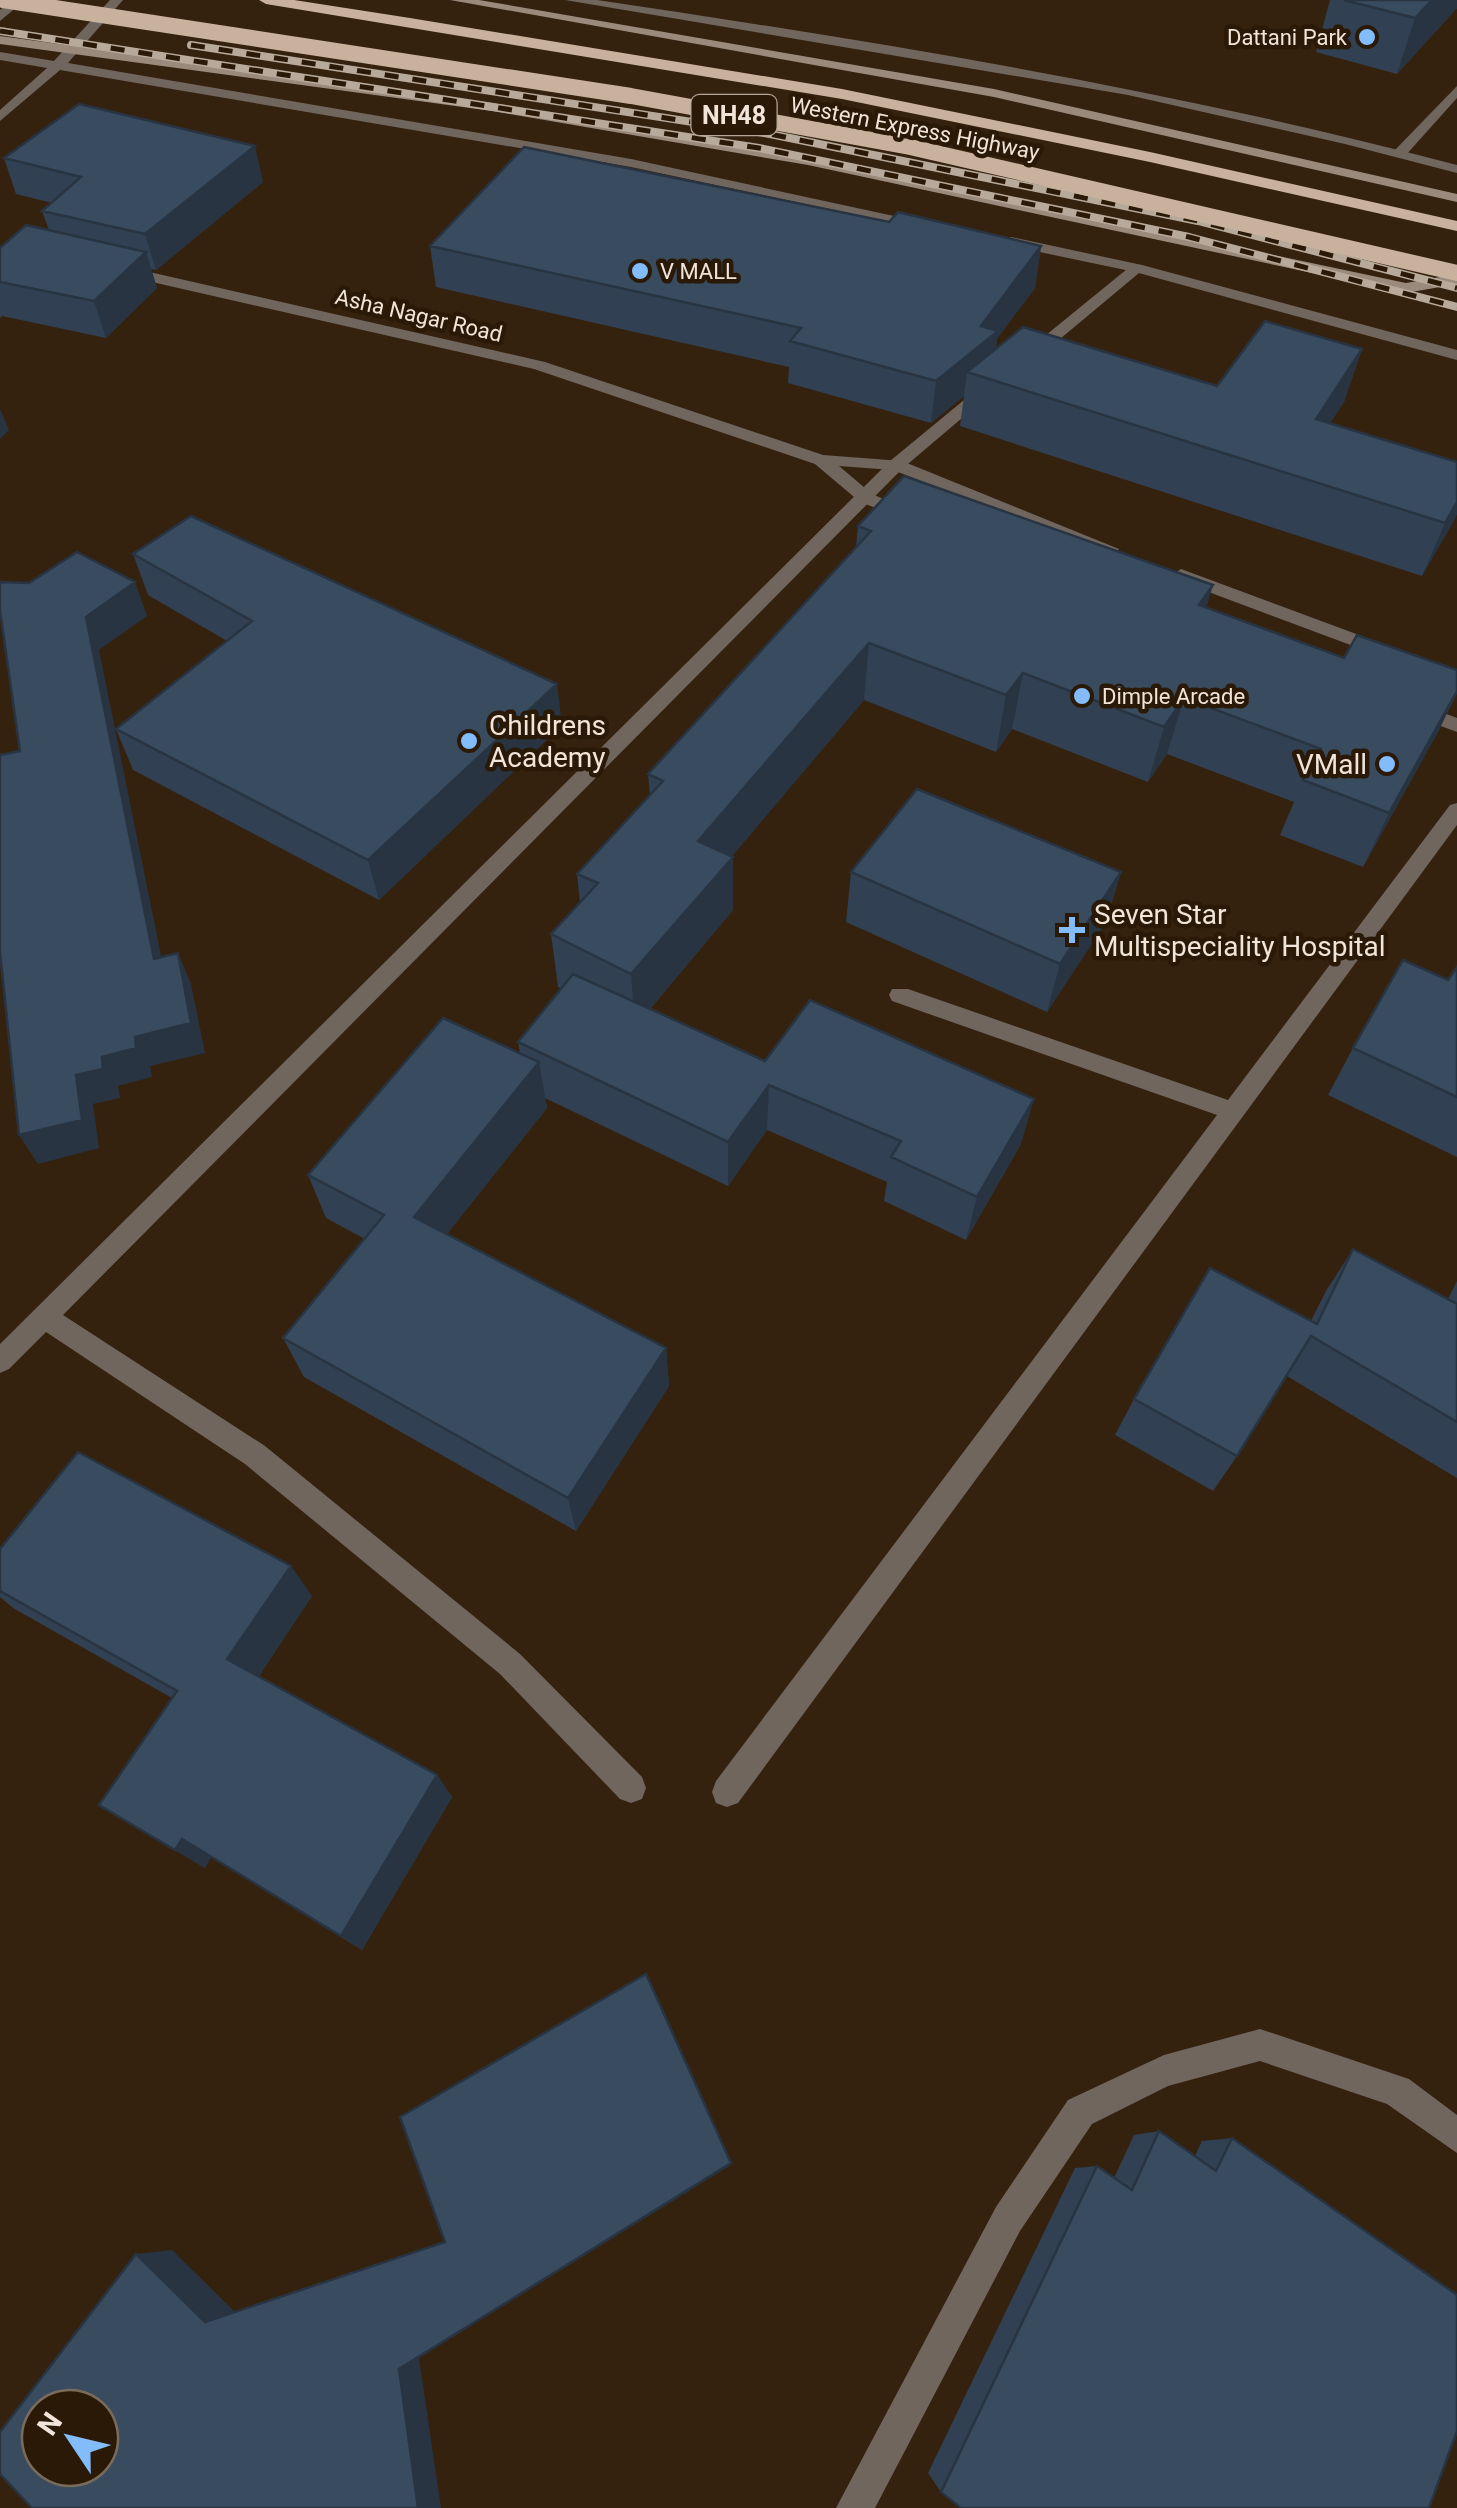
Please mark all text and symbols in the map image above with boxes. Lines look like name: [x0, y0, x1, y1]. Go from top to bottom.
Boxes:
place label: Dattani Park: [1227, 25, 1348, 50]
marker: Dattani Park: [1356, 26, 1378, 48]
street label: Western Express Highway: [788, 92, 1042, 165]
road number: NH48: [692, 95, 776, 135]
place label: V MALL: [660, 259, 737, 284]
marker: V MALL: [629, 260, 651, 282]
street label: Asha Nagar Road: [333, 284, 505, 347]
place label: Dimple Arcade: [1102, 684, 1245, 709]
marker: Dimple Arcade: [1071, 685, 1093, 707]
place label: Childrens Academy: [489, 709, 606, 774]
marker: Childrens Academy: [458, 730, 480, 752]
place label: VMall: [1296, 748, 1367, 781]
marker: VMall: [1376, 753, 1398, 775]
place label: Seven Star Multispeciality Hospital: [1094, 898, 1385, 963]
marker: Seven Star Multispeciality Hospital: [1059, 917, 1085, 943]
north arrow: [20, 2388, 120, 2488]
text: N: [31, 2406, 69, 2442]

